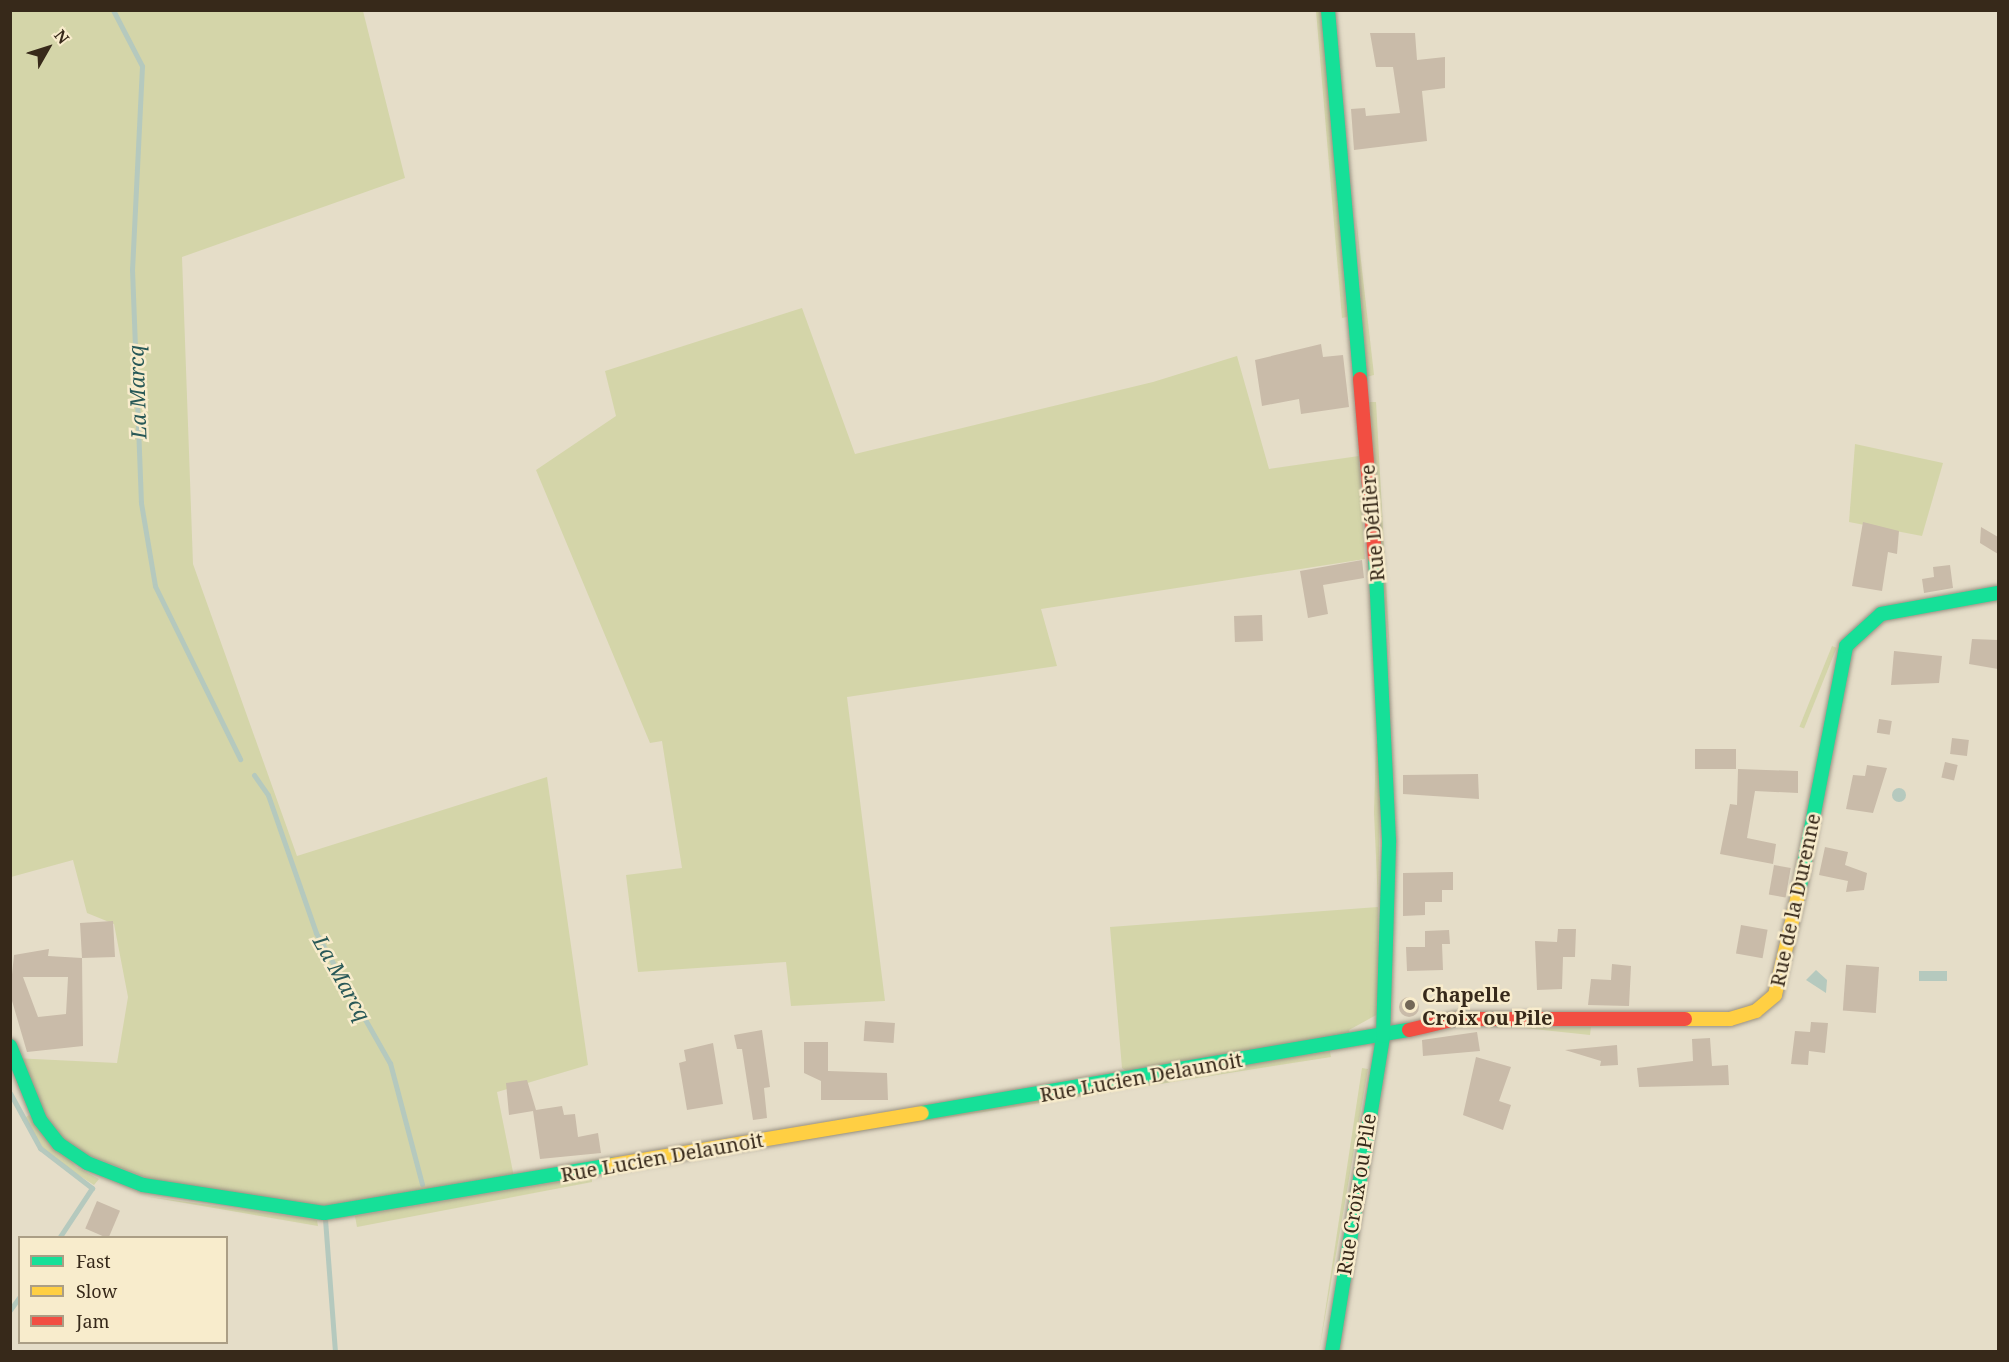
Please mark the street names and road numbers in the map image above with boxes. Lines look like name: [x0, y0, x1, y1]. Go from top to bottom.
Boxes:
street label: Rue Déflière: [1355, 463, 1389, 583]
street label: Rue de la Durenne: [1765, 811, 1825, 989]
street label: Rue Lucien Delaunoit: [1038, 1047, 1244, 1107]
street label: Rue Croix ou Pile: [1331, 1112, 1381, 1276]
street label: Rue Lucien Delaunoit: [559, 1127, 765, 1187]

